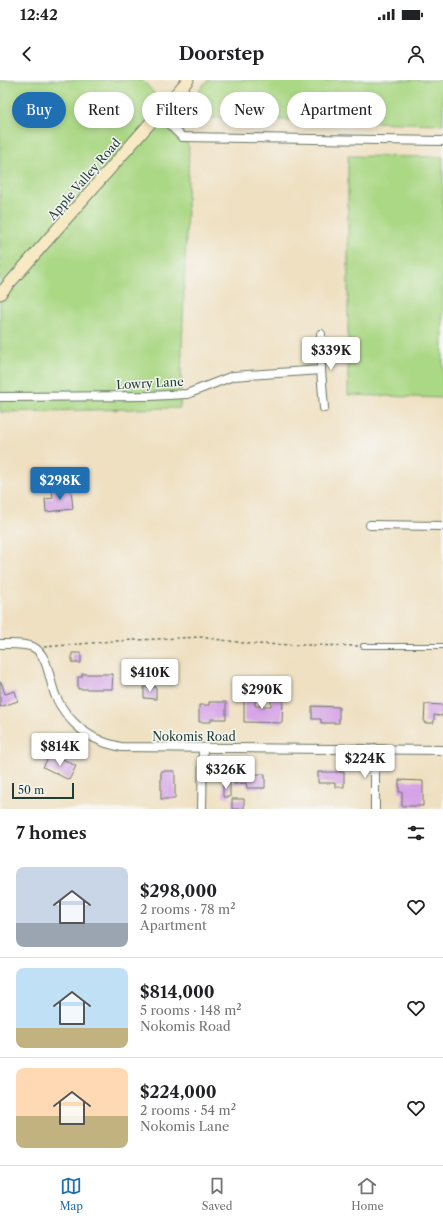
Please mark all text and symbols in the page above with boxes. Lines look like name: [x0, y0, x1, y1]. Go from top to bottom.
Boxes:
text: 12:42: [20, 5, 58, 24]
icon: back: [16, 43, 38, 65]
text: Doorstep: [179, 43, 264, 65]
icon: person: [405, 43, 427, 65]
chip: Buy: [12, 92, 66, 128]
chip: Rent: [74, 92, 134, 128]
chip: Filters: [142, 92, 212, 128]
chip: New: [220, 92, 279, 128]
chip: Apartment: [287, 92, 386, 128]
street label: Apple Valley Road: [44, 135, 124, 224]
pin: $339K: [303, 337, 359, 371]
text: $339K: [311, 342, 351, 358]
street label: Lowry Lane: [116, 374, 185, 392]
pin: $298K: [32, 467, 88, 501]
text: $298K: [39, 472, 81, 488]
pin: $410K: [122, 659, 178, 693]
text: $410K: [130, 664, 170, 680]
pin: $290K: [234, 676, 290, 710]
text: $290K: [241, 681, 283, 697]
street label: Nokomis Road: [152, 729, 237, 744]
pin: $814K: [32, 733, 88, 767]
text: $814K: [40, 738, 80, 754]
pin: $224K: [337, 745, 393, 779]
text: $224K: [345, 750, 385, 766]
pin: $326K: [198, 756, 254, 790]
text: $326K: [206, 761, 246, 777]
scale bar: [12, 781, 74, 800]
text: 50 m: [18, 783, 44, 797]
icon: filters: [405, 822, 427, 844]
text: 7 homes: [16, 823, 87, 843]
text: $298,000: [140, 881, 217, 901]
icon: home: [48, 883, 96, 931]
icon: heart: [405, 896, 427, 918]
text: 2 rooms · 78 m²: [140, 901, 236, 917]
text: Apartment: [140, 917, 207, 933]
text: $814,000: [140, 982, 215, 1002]
icon: home: [48, 984, 96, 1032]
icon: heart: [405, 997, 427, 1019]
text: 5 rooms · 148 m²: [140, 1002, 242, 1018]
text: Nokomis Road: [140, 1018, 231, 1034]
text: $224,000: [140, 1082, 217, 1102]
icon: home: [48, 1084, 96, 1132]
icon: heart: [405, 1097, 427, 1119]
text: 2 rooms · 54 m²: [140, 1102, 236, 1118]
text: Nokomis Lane: [140, 1118, 229, 1134]
tab: Map: [59, 1175, 83, 1213]
tab: Saved: [202, 1175, 232, 1213]
tab: Home: [351, 1175, 384, 1213]

